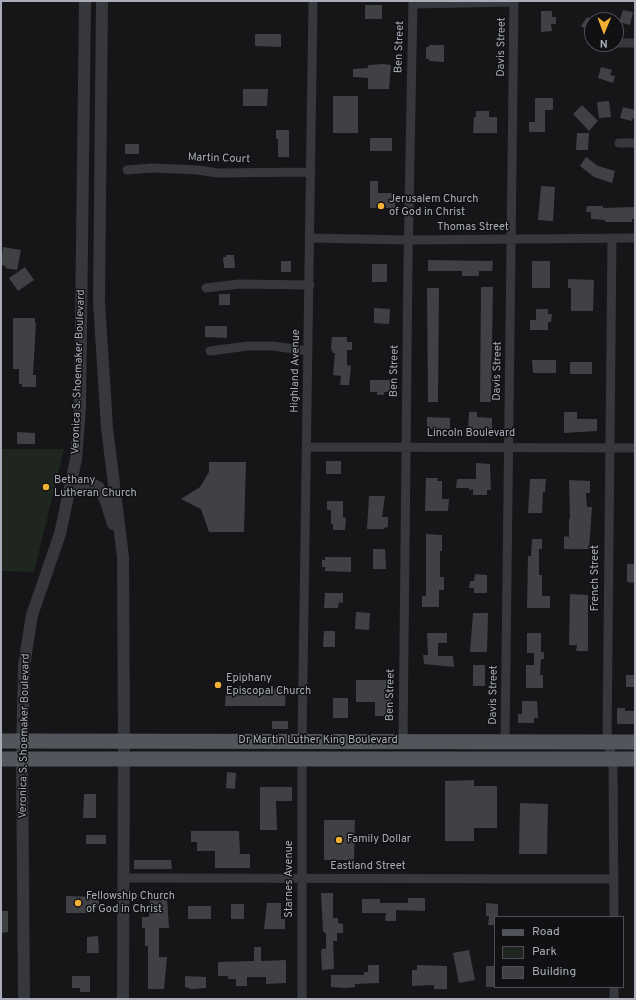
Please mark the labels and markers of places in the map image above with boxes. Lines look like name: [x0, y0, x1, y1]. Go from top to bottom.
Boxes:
place label: Jerusalem Church of God in Christ: [389, 193, 478, 219]
marker: Jerusalem Church of God in Christ: [376, 201, 386, 211]
place label: Bethany Lutheran Church: [54, 474, 137, 500]
marker: Bethany Lutheran Church: [41, 482, 51, 492]
place label: Epiphany Episcopal Church: [226, 672, 311, 698]
marker: Epiphany Episcopal Church: [213, 680, 223, 690]
place label: Family Dollar: [347, 833, 411, 847]
marker: Family Dollar: [334, 835, 344, 845]
place label: Fellowship Church of God in Christ: [86, 890, 175, 916]
marker: Fellowship Church of God in Christ: [73, 898, 83, 908]

